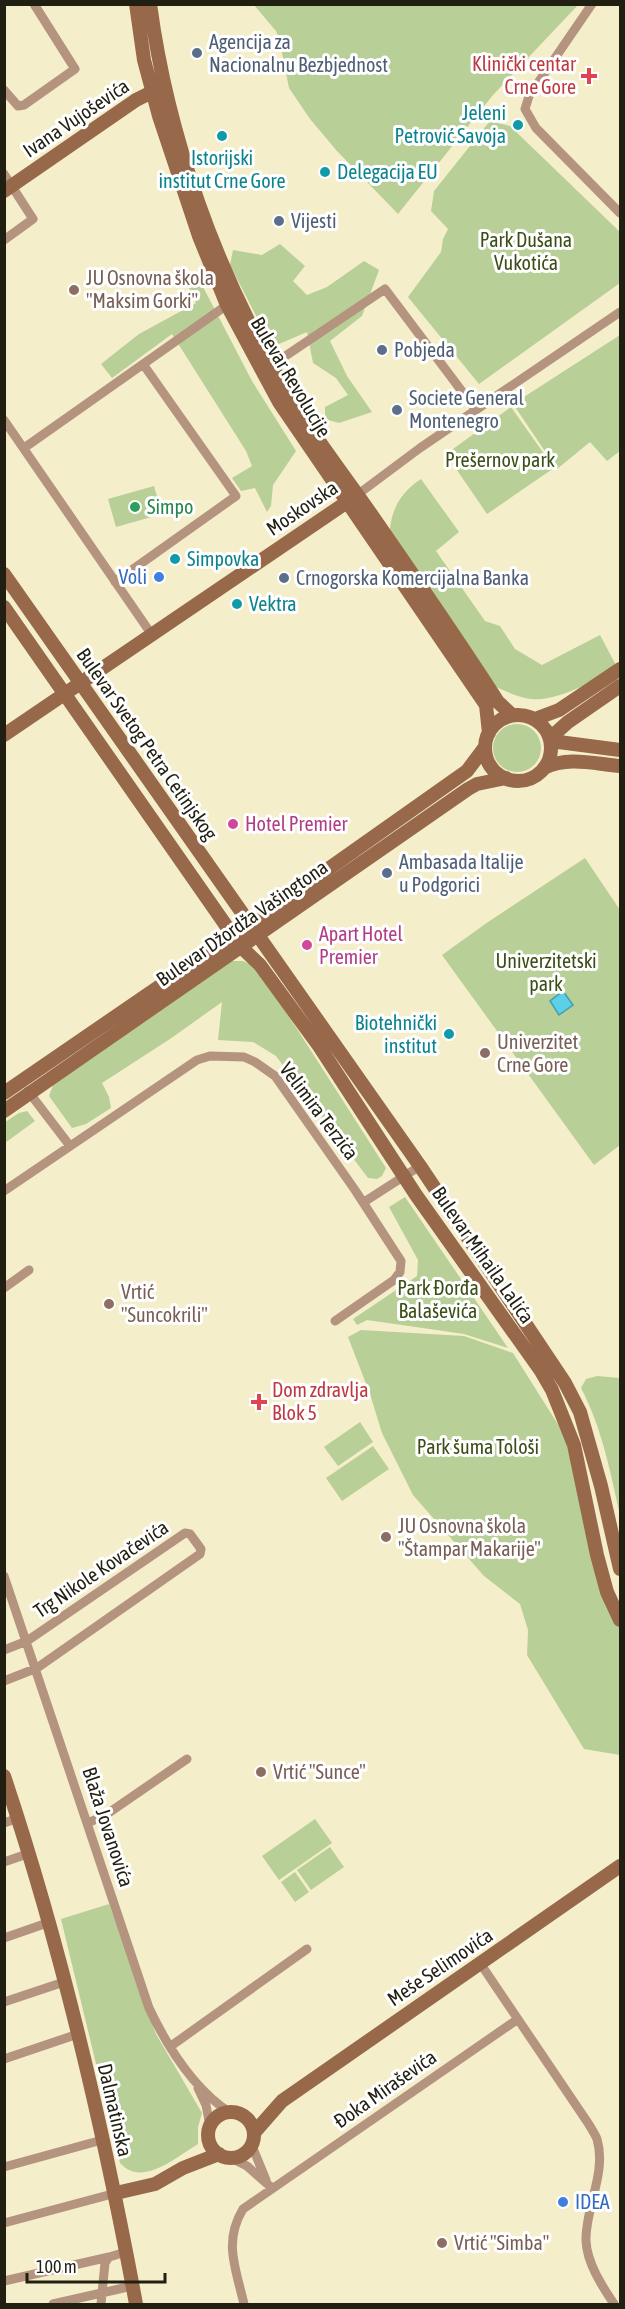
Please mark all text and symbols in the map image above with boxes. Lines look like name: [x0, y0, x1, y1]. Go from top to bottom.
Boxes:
place label: Agencija za Nacionalnu Bezbjednost: [209, 30, 388, 76]
marker: Agencija za Nacionalnu Bezbjednost: [190, 46, 204, 60]
place label: Klinički centar Crne Gore: [472, 52, 577, 98]
marker: Klinički centar Crne Gore: [580, 67, 598, 85]
street label: Ivana Vujoševića: [18, 74, 133, 161]
place label: Jeleni Petrović Savoja: [394, 101, 506, 147]
marker: Jeleni Petrović Savoja: [511, 118, 525, 132]
marker: Istorijski institut Crne Gore: [215, 129, 229, 143]
place label: Istorijski institut Crne Gore: [158, 146, 286, 192]
place label: Delegacija EU: [337, 160, 438, 183]
marker: Delegacija EU: [318, 165, 332, 179]
place label: Vijesti: [291, 209, 337, 232]
marker: Vijesti: [272, 214, 286, 228]
park label: Park Dušana Vukotića: [480, 228, 572, 274]
place label: JU Osnovna škola "Maksim Gorki": [86, 266, 214, 312]
marker: JU Osnovna škola "Maksim Gorki": [67, 283, 81, 297]
street label: Bulevar Revolucije: [247, 313, 336, 441]
place label: Pobjeda: [394, 338, 455, 361]
marker: Pobjeda: [375, 343, 389, 357]
place label: Societe General Montenegro: [409, 386, 525, 432]
marker: Societe General Montenegro: [390, 403, 404, 417]
park label: Prešernov park: [445, 448, 555, 471]
street label: Moskovska: [262, 475, 342, 540]
place label: Simpo: [147, 495, 193, 518]
marker: Simpo: [128, 500, 142, 514]
place label: Simpovka: [187, 547, 259, 570]
marker: Simpovka: [168, 552, 182, 566]
place label: Voli: [119, 565, 147, 588]
place label: Crnogorska Komercijalna Banka: [296, 566, 529, 589]
marker: Voli: [152, 570, 166, 584]
marker: Crnogorska Komercijalna Banka: [277, 571, 291, 585]
place label: Vektra: [249, 592, 297, 615]
marker: Vektra: [230, 597, 244, 611]
street label: Bulevar Svetog Petra Cetinjskog: [72, 643, 223, 844]
place label: Hotel Premier: [245, 812, 349, 835]
marker: Hotel Premier: [226, 817, 240, 831]
place label: Ambasada Italije u Podgorici: [399, 850, 524, 896]
street label: Bulevar Džordža Vašingtona: [152, 855, 332, 990]
marker: Ambasada Italije u Podgorici: [380, 866, 394, 880]
place label: Apart Hotel Premier: [319, 922, 403, 968]
marker: Apart Hotel Premier: [300, 938, 314, 952]
park label: Univerzitetski park: [495, 949, 597, 995]
place label: Biotehnički institut: [355, 1011, 437, 1057]
marker: Biotehnički institut: [442, 1027, 456, 1041]
place label: Univerzitet Crne Gore: [497, 1030, 579, 1076]
marker: Univerzitet Crne Gore: [478, 1046, 492, 1060]
street label: Velimira Terzića: [275, 1058, 363, 1164]
street label: Bulevar Mihaila Lalića: [428, 1182, 539, 1328]
park label: Park Đorđa Balaševića: [397, 1276, 479, 1322]
place label: Vrtić "Suncokrili": [121, 1280, 208, 1326]
marker: Vrtić "Suncokrili": [102, 1297, 116, 1311]
place label: Dom zdravlja Blok 5: [272, 1378, 368, 1424]
marker: Dom zdravlja Blok 5: [250, 1393, 268, 1411]
park label: Park šuma Tološi: [417, 1435, 539, 1458]
place label: JU Osnovna škola "Štampar Makarije": [398, 1514, 541, 1560]
street label: Trg Nikole Kovačevića: [29, 1515, 172, 1622]
marker: JU Osnovna škola "Štampar Makarije": [379, 1530, 393, 1544]
place label: Vrtić "Sunce": [273, 1760, 366, 1783]
street label: Blaža Jovanovića: [78, 1764, 139, 1890]
marker: Vrtić "Sunce": [254, 1765, 268, 1779]
street label: Meše Selimovića: [383, 1923, 497, 2010]
street label: Đoka Miraševića: [329, 2045, 440, 2132]
street label: Dalmatinska: [94, 2061, 137, 2159]
place label: IDEA: [575, 2190, 610, 2213]
marker: IDEA: [556, 2195, 570, 2209]
place label: Vrtić "Simba": [454, 2231, 549, 2254]
marker: Vrtić "Simba": [435, 2236, 449, 2250]
scale bar: [27, 2246, 165, 2284]
text: 100 m: [36, 2256, 77, 2277]

